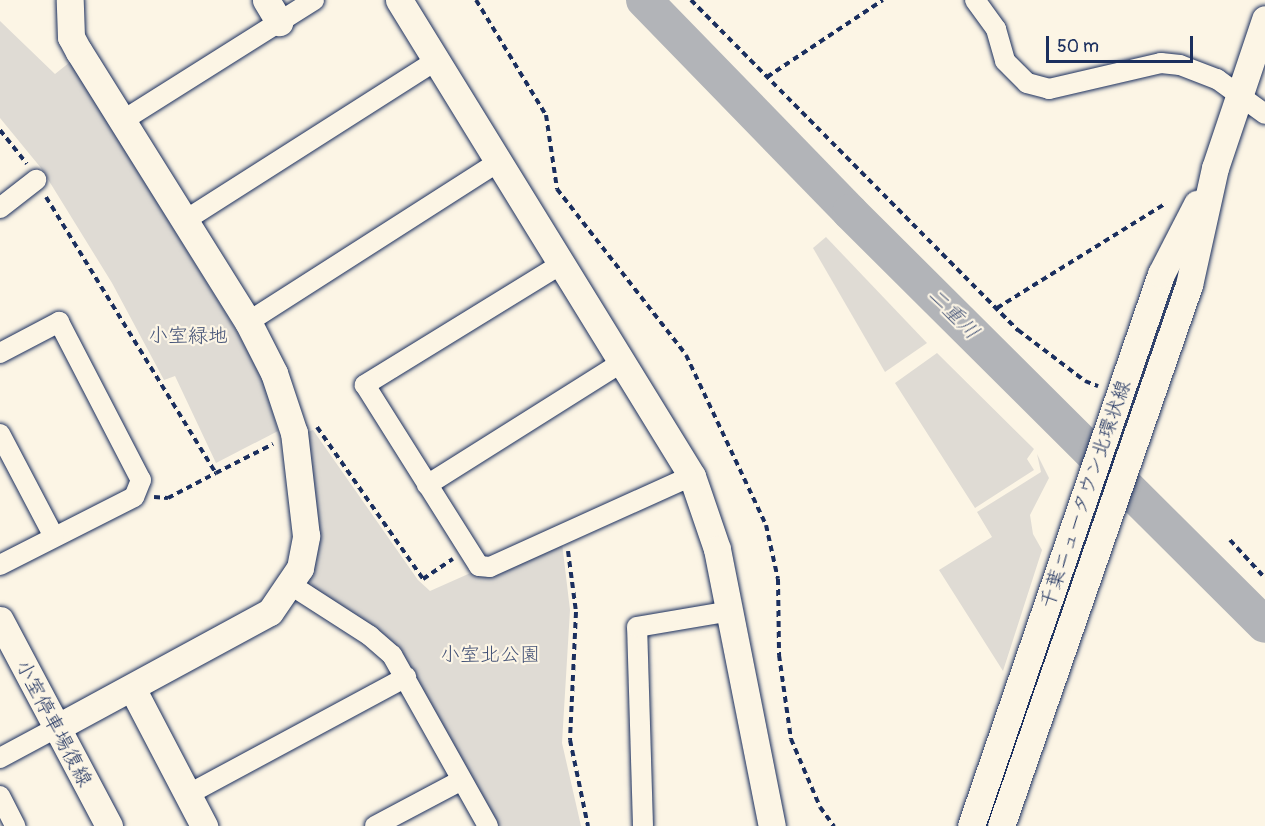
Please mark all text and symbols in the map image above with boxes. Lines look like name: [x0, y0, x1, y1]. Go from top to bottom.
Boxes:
scale bar: [1049, 24, 1196, 62]
text: 50 m: [1057, 35, 1099, 58]
water label: 二重川: [922, 283, 984, 345]
park label: 小室緑地: [148, 323, 228, 347]
street label: 千葉ニュータウン北環状線: [1035, 377, 1135, 611]
park label: 小室北公園: [440, 642, 540, 666]
street label: 小室停車場復線: [11, 656, 97, 790]

